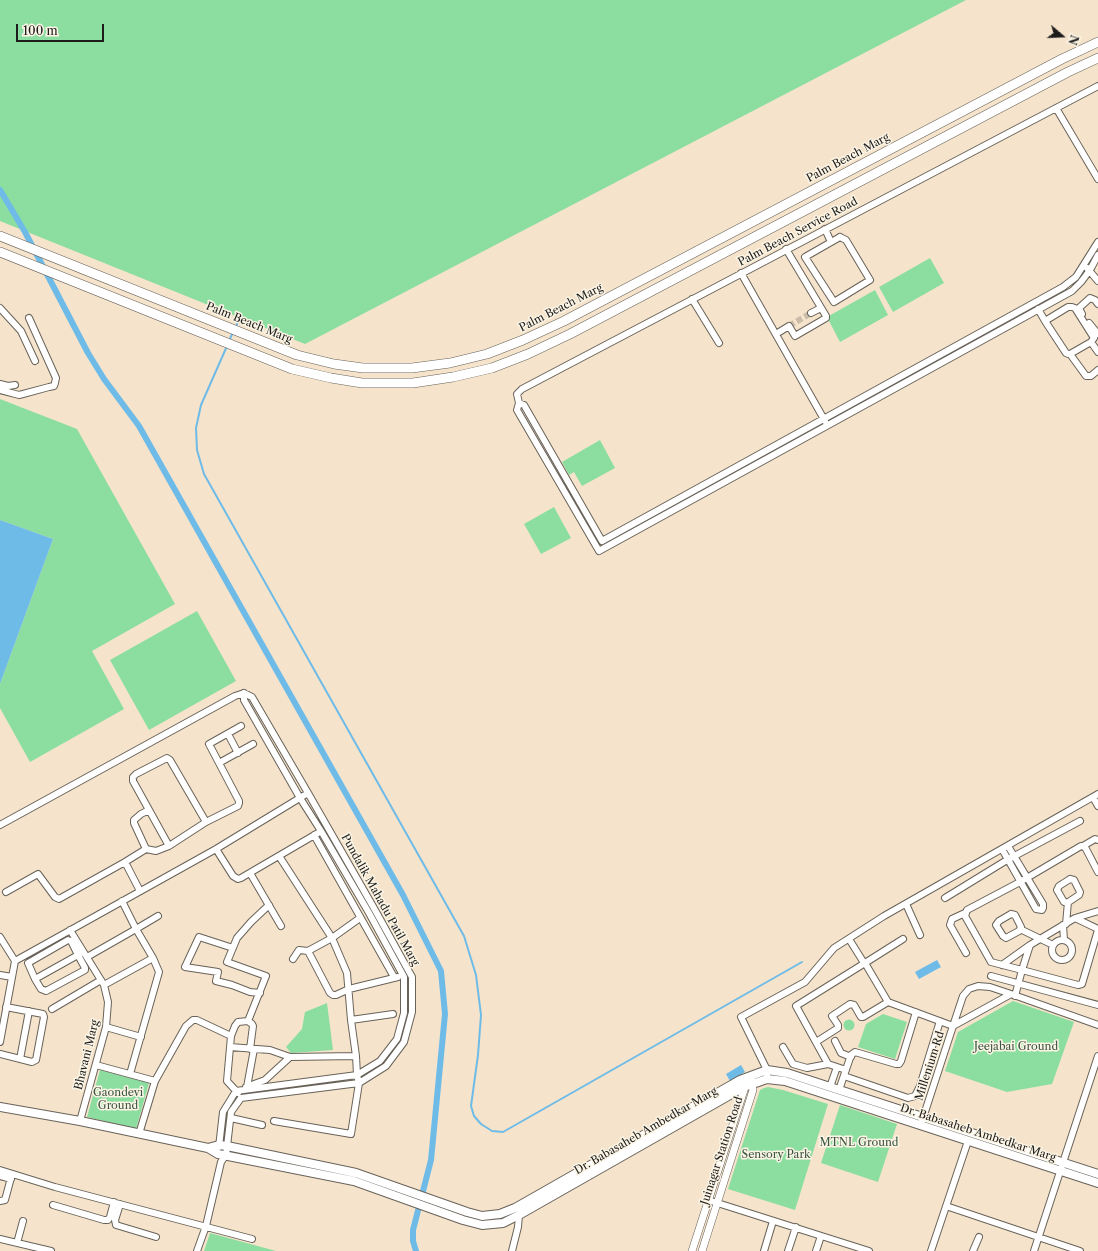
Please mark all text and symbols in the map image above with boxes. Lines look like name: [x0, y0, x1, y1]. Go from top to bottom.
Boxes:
scale bar: [18, 16, 106, 42]
north arrow: [1042, 16, 1082, 56]
text: 100 m: [23, 23, 58, 38]
text: N: [1065, 33, 1082, 47]
street label: Palm Beach Marg: [804, 131, 892, 185]
street label: Palm Beach Service Road: [736, 195, 860, 269]
street label: Palm Beach Marg: [517, 281, 605, 335]
street label: Palm Beach Marg: [204, 300, 294, 346]
street label: Pundalik Mahadu Patil Marg: [338, 832, 422, 968]
street label: Bhavani Marg: [72, 1019, 102, 1091]
street label: Millenium Rd: [913, 1030, 947, 1102]
park label: Jeejabai Ground: [974, 1040, 1058, 1054]
street label: Dr. Babasaheb Ambedkar Marg: [572, 1085, 720, 1177]
park label: Gaondevi Ground: [93, 1086, 143, 1112]
street label: Juinagar Station Road: [698, 1095, 746, 1207]
street label: Dr. Babasaheb Ambedkar Marg: [899, 1102, 1057, 1164]
park label: MTNL Ground: [819, 1136, 899, 1150]
park label: Sensory Park: [742, 1148, 810, 1162]

